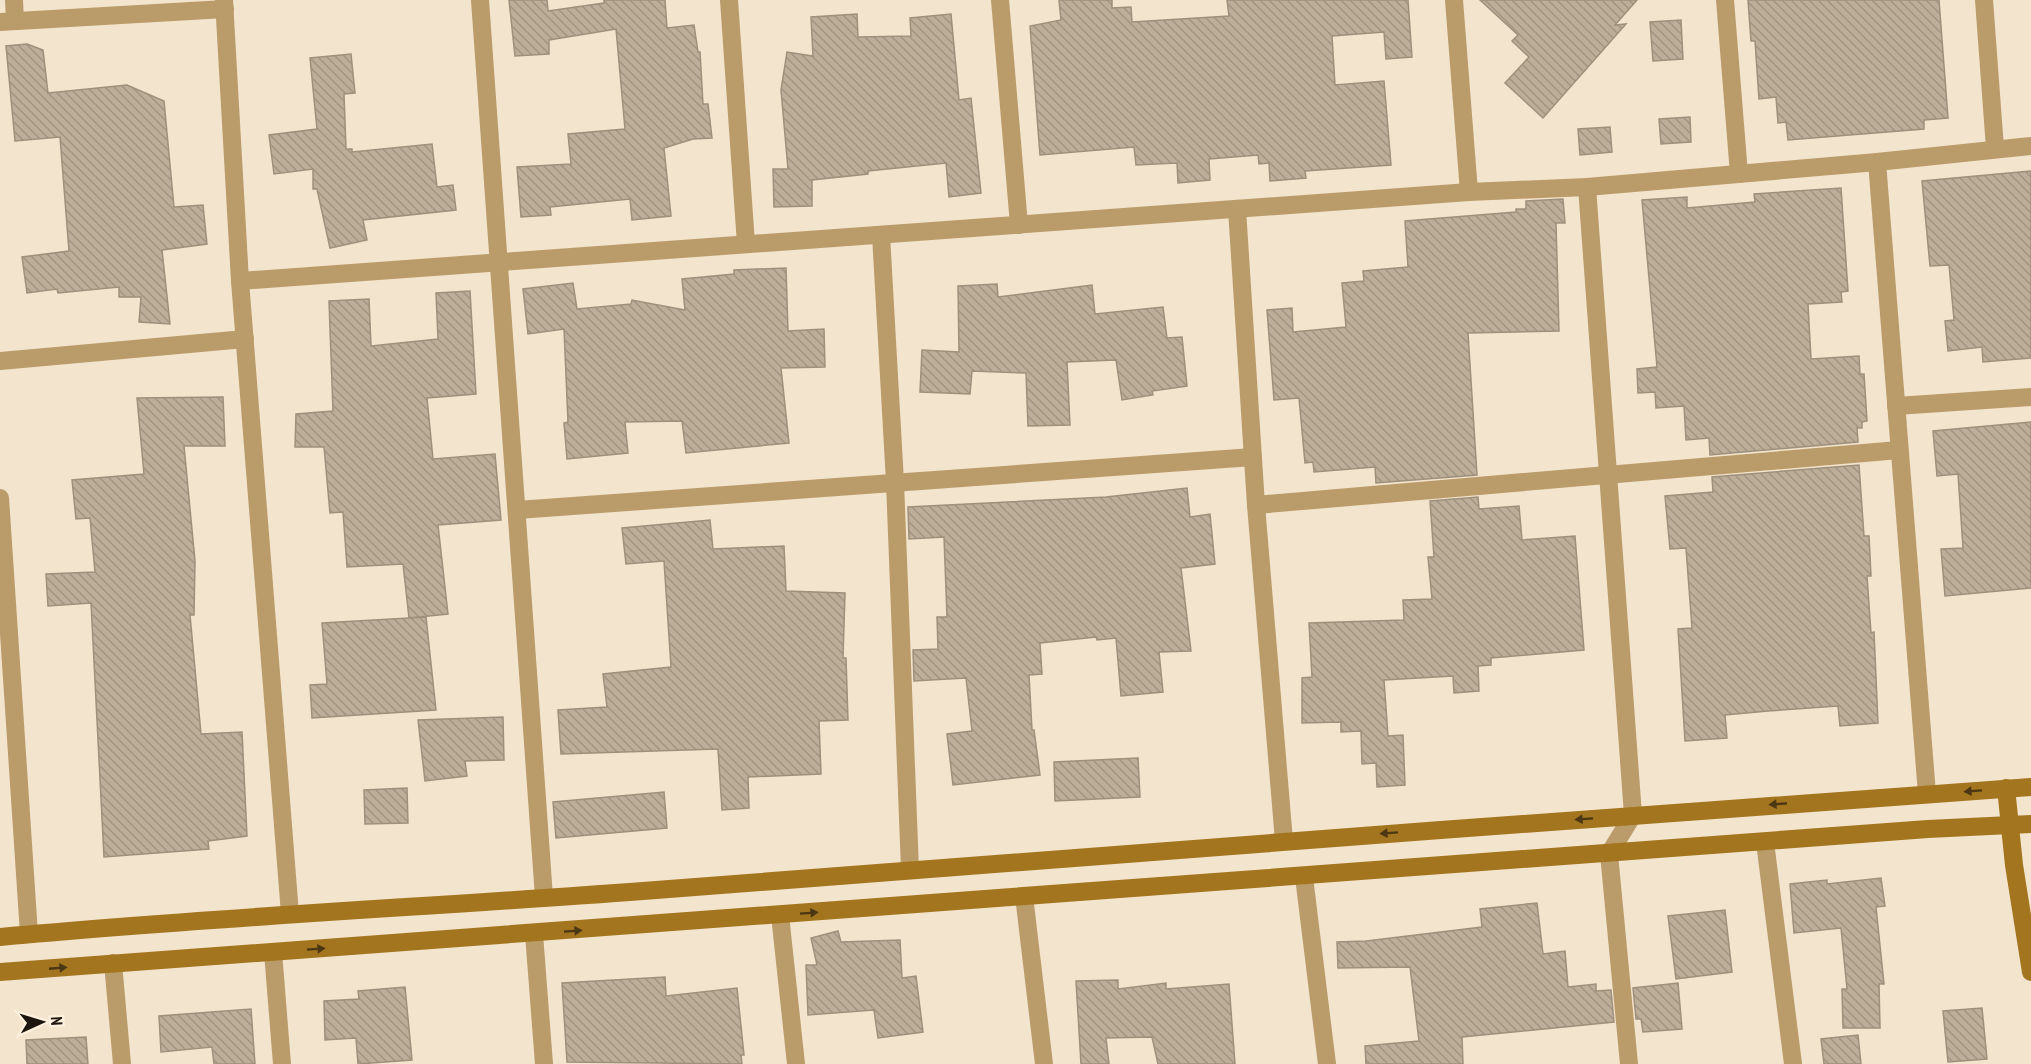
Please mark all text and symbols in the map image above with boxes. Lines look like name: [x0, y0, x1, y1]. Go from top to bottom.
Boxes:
one-way arrow: [1963, 786, 1982, 795]
one-way arrow: [1769, 799, 1788, 809]
one-way arrow: [1574, 814, 1593, 824]
one-way arrow: [1380, 828, 1399, 838]
one-way arrow: [800, 908, 819, 917]
one-way arrow: [564, 926, 583, 936]
one-way arrow: [306, 945, 325, 954]
one-way arrow: [49, 963, 68, 973]
north arrow: [12, 992, 72, 1052]
text: N: [47, 1016, 67, 1026]

